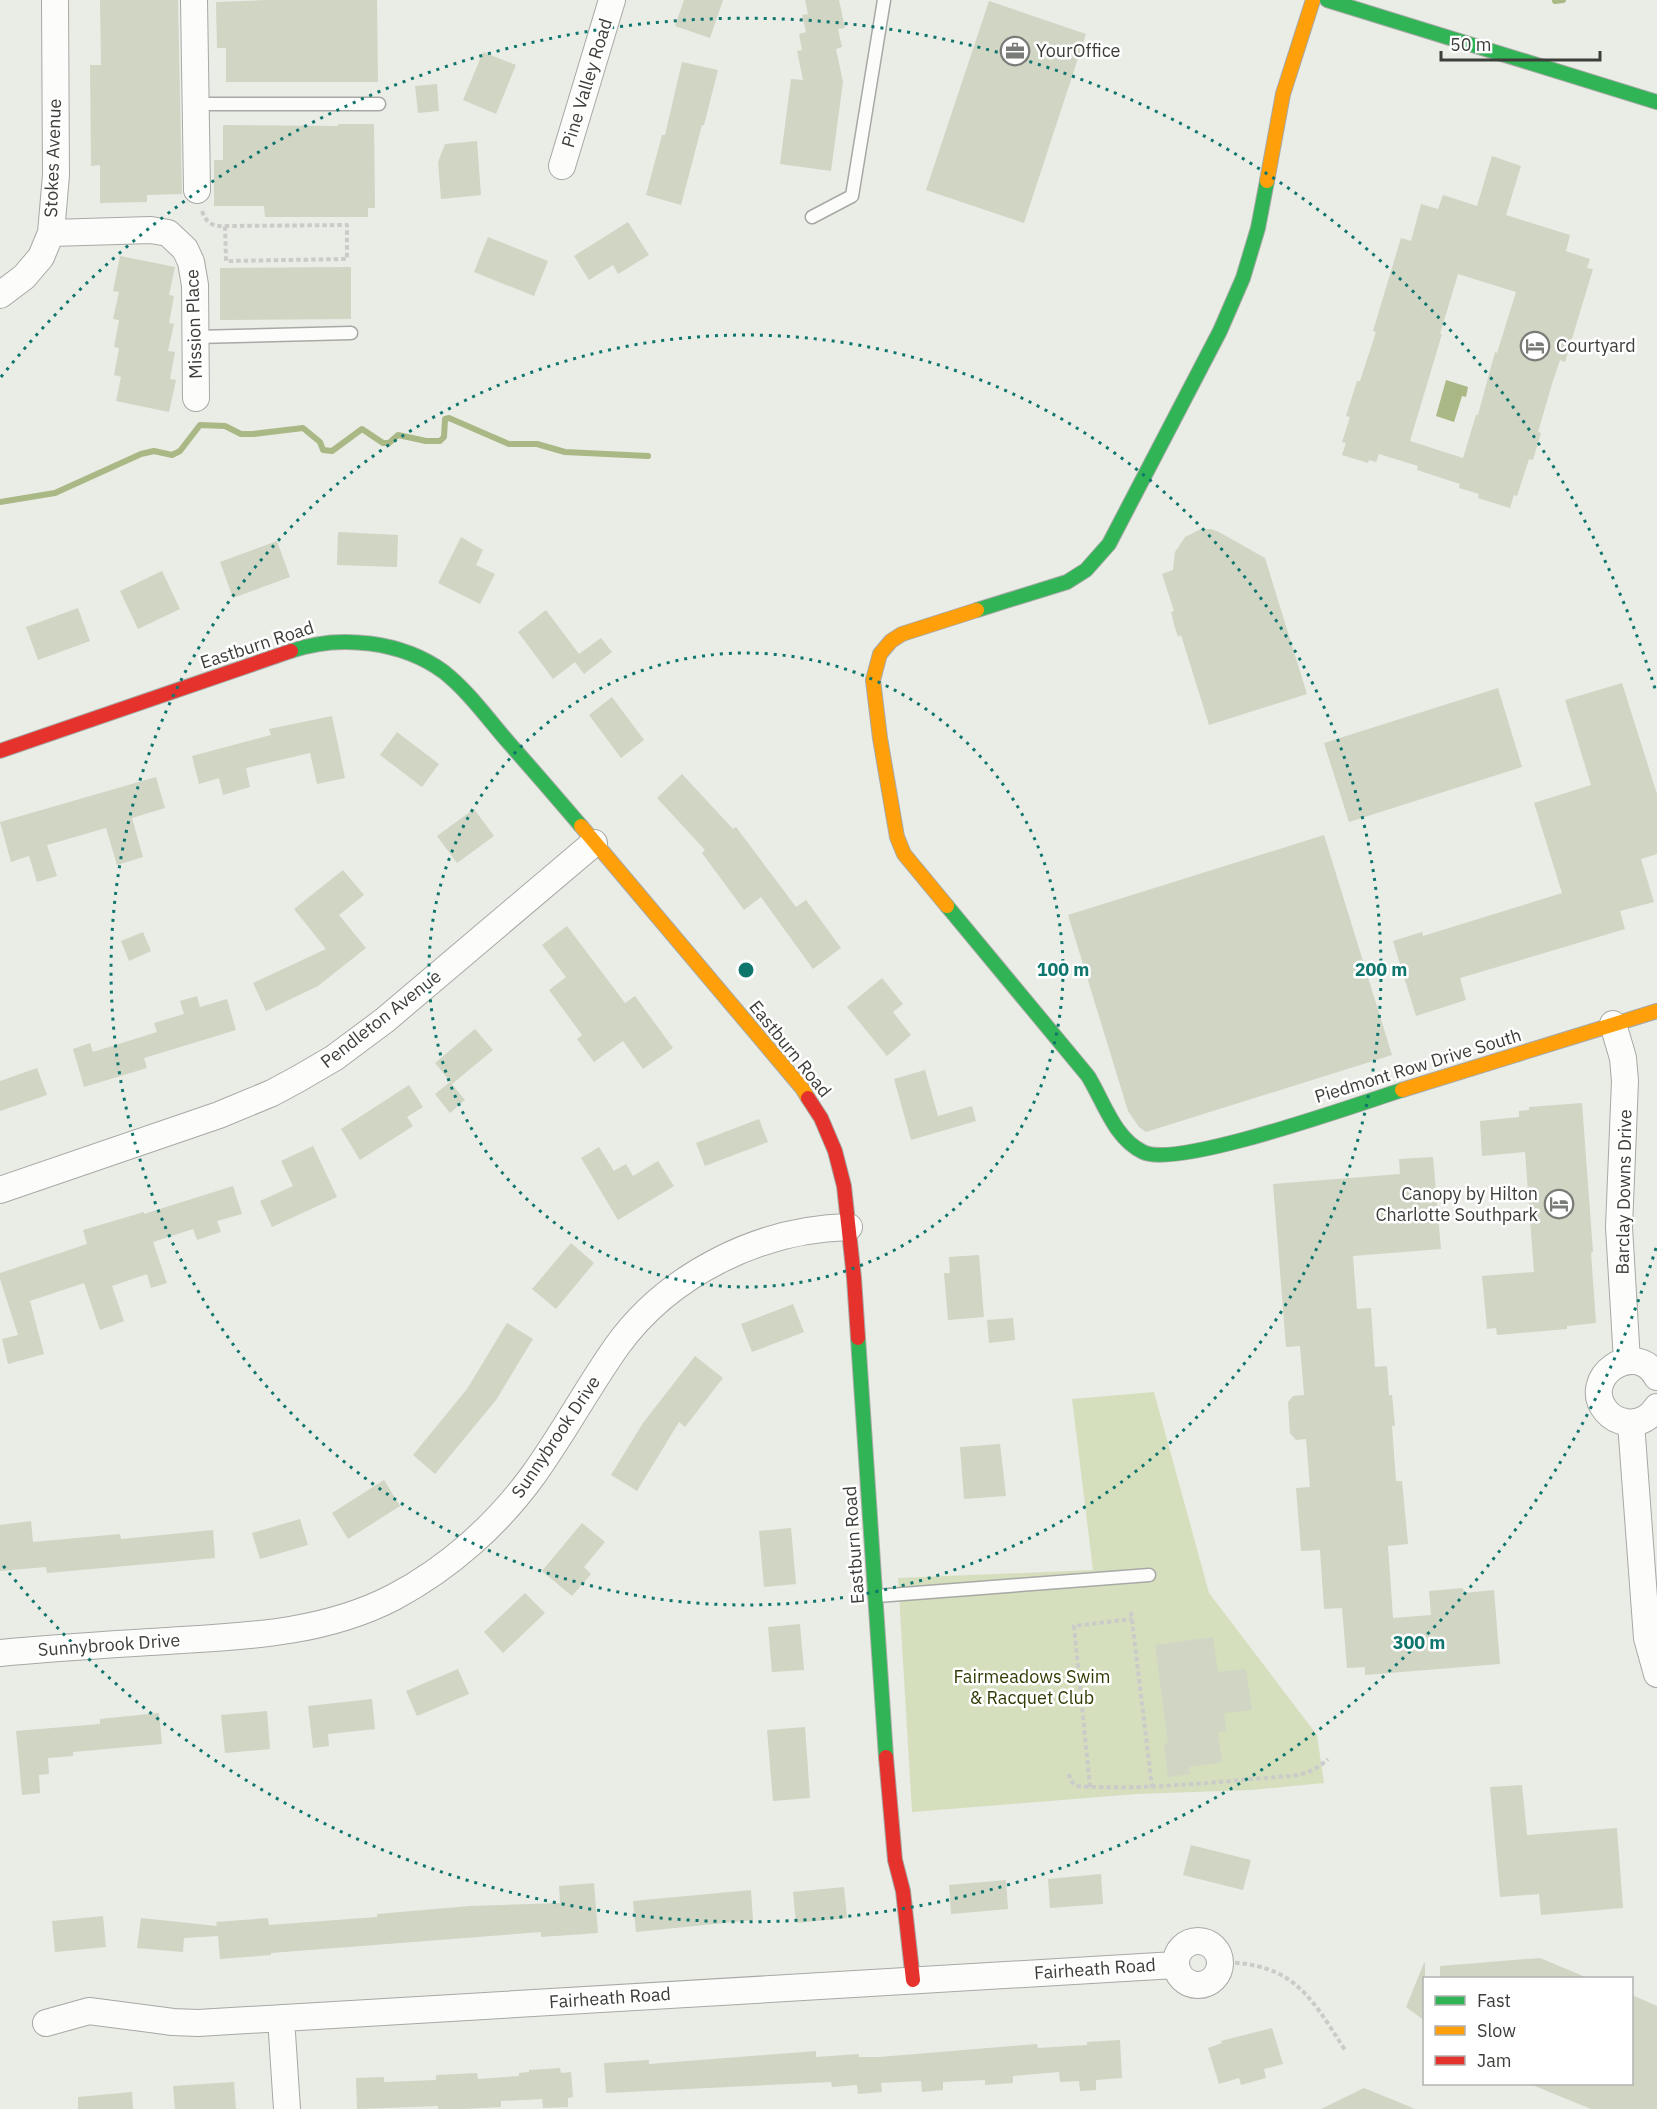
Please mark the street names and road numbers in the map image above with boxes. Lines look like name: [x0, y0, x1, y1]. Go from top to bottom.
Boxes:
street label: Pine Valley Road: [556, 15, 617, 150]
street label: Stokes Avenue: [39, 98, 66, 218]
street label: Mission Place: [180, 269, 207, 379]
street label: Eastburn Road: [197, 615, 317, 674]
street label: Pendleton Avenue: [316, 964, 446, 1073]
street label: Eastburn Road: [744, 996, 837, 1102]
street label: Piedmont Row Drive South: [1312, 1023, 1524, 1108]
street label: Barclay Downs Drive: [1611, 1109, 1636, 1275]
street label: Sunnybrook Drive: [506, 1371, 605, 1502]
street label: Eastburn Road: [838, 1485, 869, 1605]
street label: Sunnybrook Drive: [37, 1628, 181, 1661]
street label: Fairheath Road: [1033, 1953, 1157, 1984]
street label: Fairheath Road: [548, 1982, 672, 2013]

